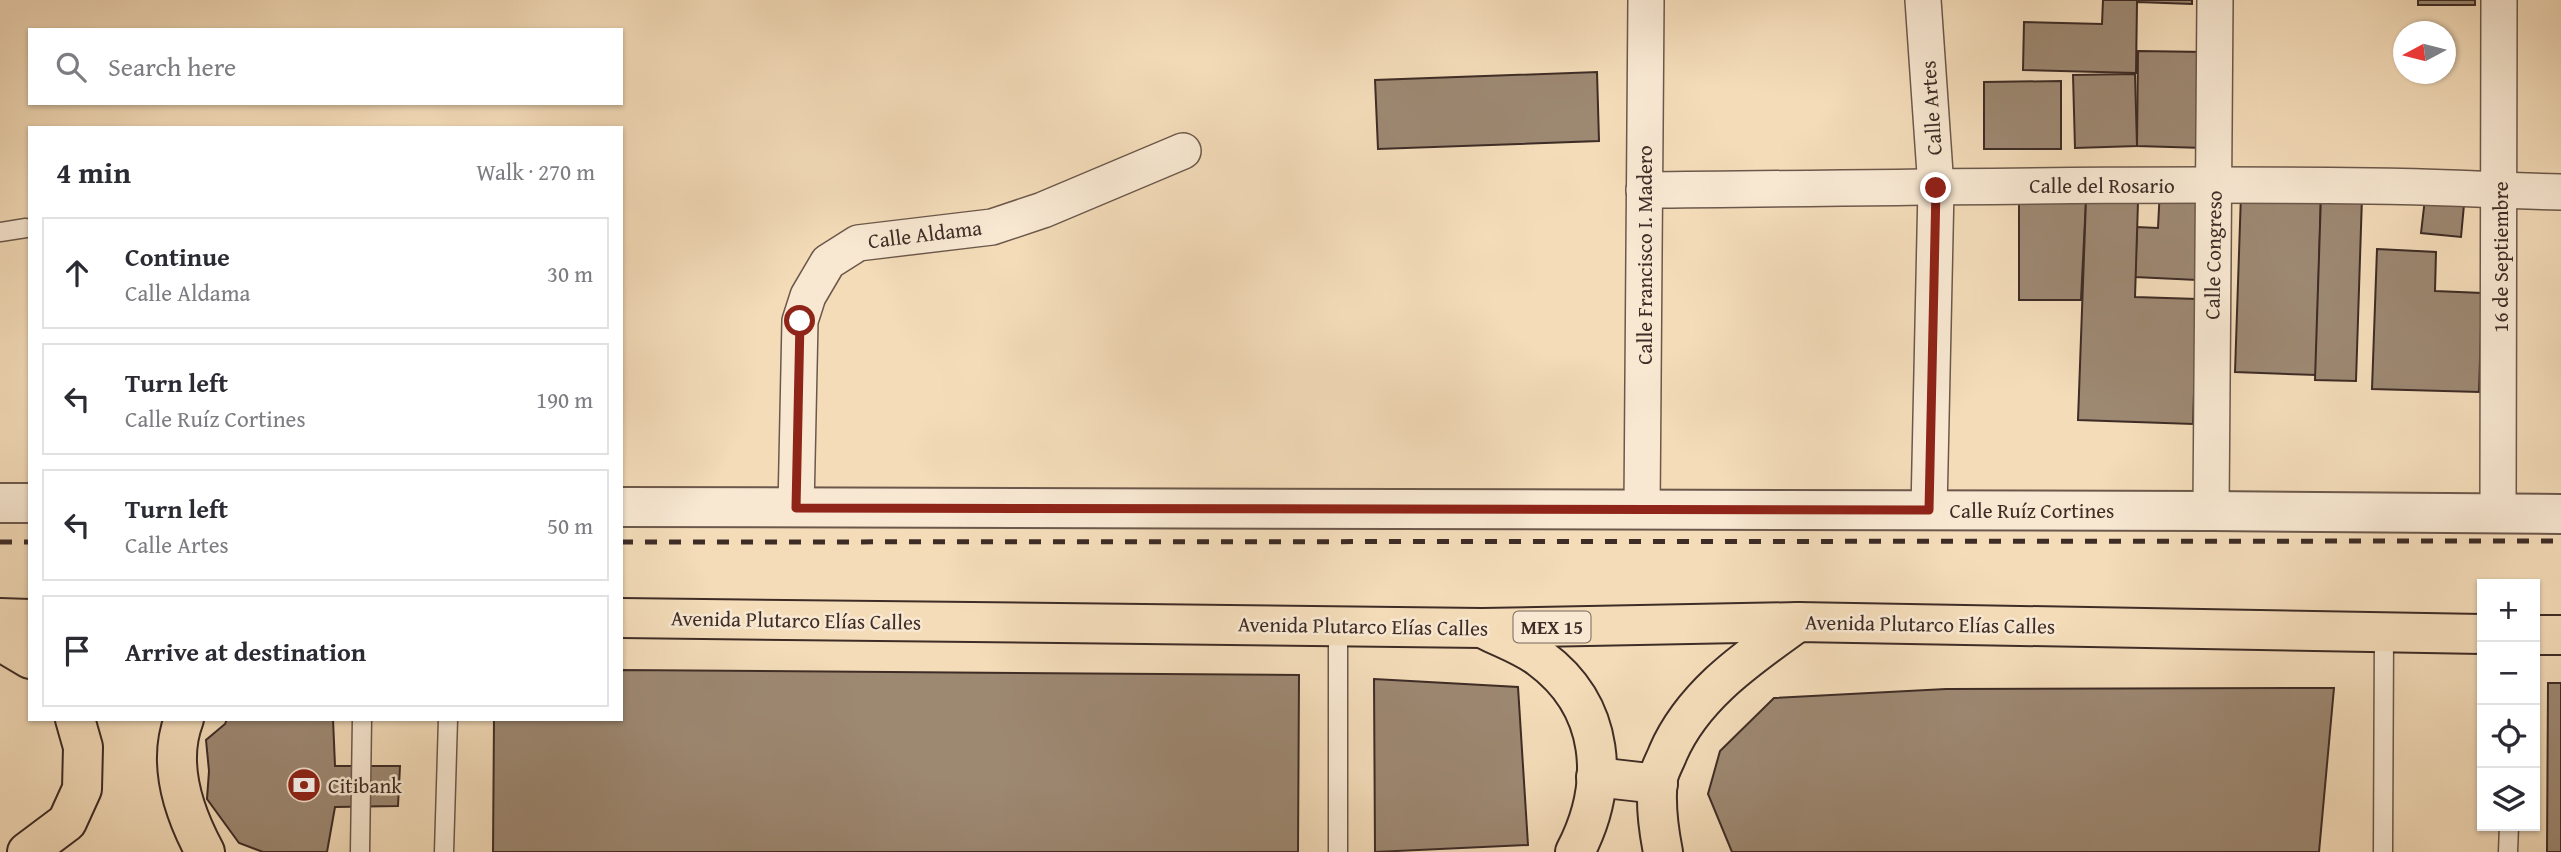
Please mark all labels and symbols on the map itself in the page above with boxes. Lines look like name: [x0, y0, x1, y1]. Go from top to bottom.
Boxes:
north arrow: [2393, 21, 2456, 84]
street label: Calle Artes: [1912, 60, 1950, 156]
street label: Calle Francisco I. Madero: [1629, 145, 1660, 365]
street label: Calle del Rosario: [2029, 170, 2175, 201]
route end: [1920, 172, 1951, 203]
street label: 16 de Septiembre: [2485, 181, 2516, 333]
street label: Calle Congreso: [2196, 190, 2230, 320]
street label: Calle Aldama: [866, 212, 984, 256]
route start: [784, 305, 815, 336]
street label: Calle Ruíz Cortines: [1950, 495, 2114, 526]
street label: Avenida Plutarco Elías Calles: [671, 602, 921, 638]
street label: Avenida Plutarco Elías Calles: [1805, 606, 2055, 642]
street label: Avenida Plutarco Elías Calles: [1238, 608, 1488, 644]
road number: MEX 15: [1514, 612, 1590, 642]
bank icon: Citibank: [285, 766, 323, 804]
place label: Citibank: [328, 770, 402, 801]

